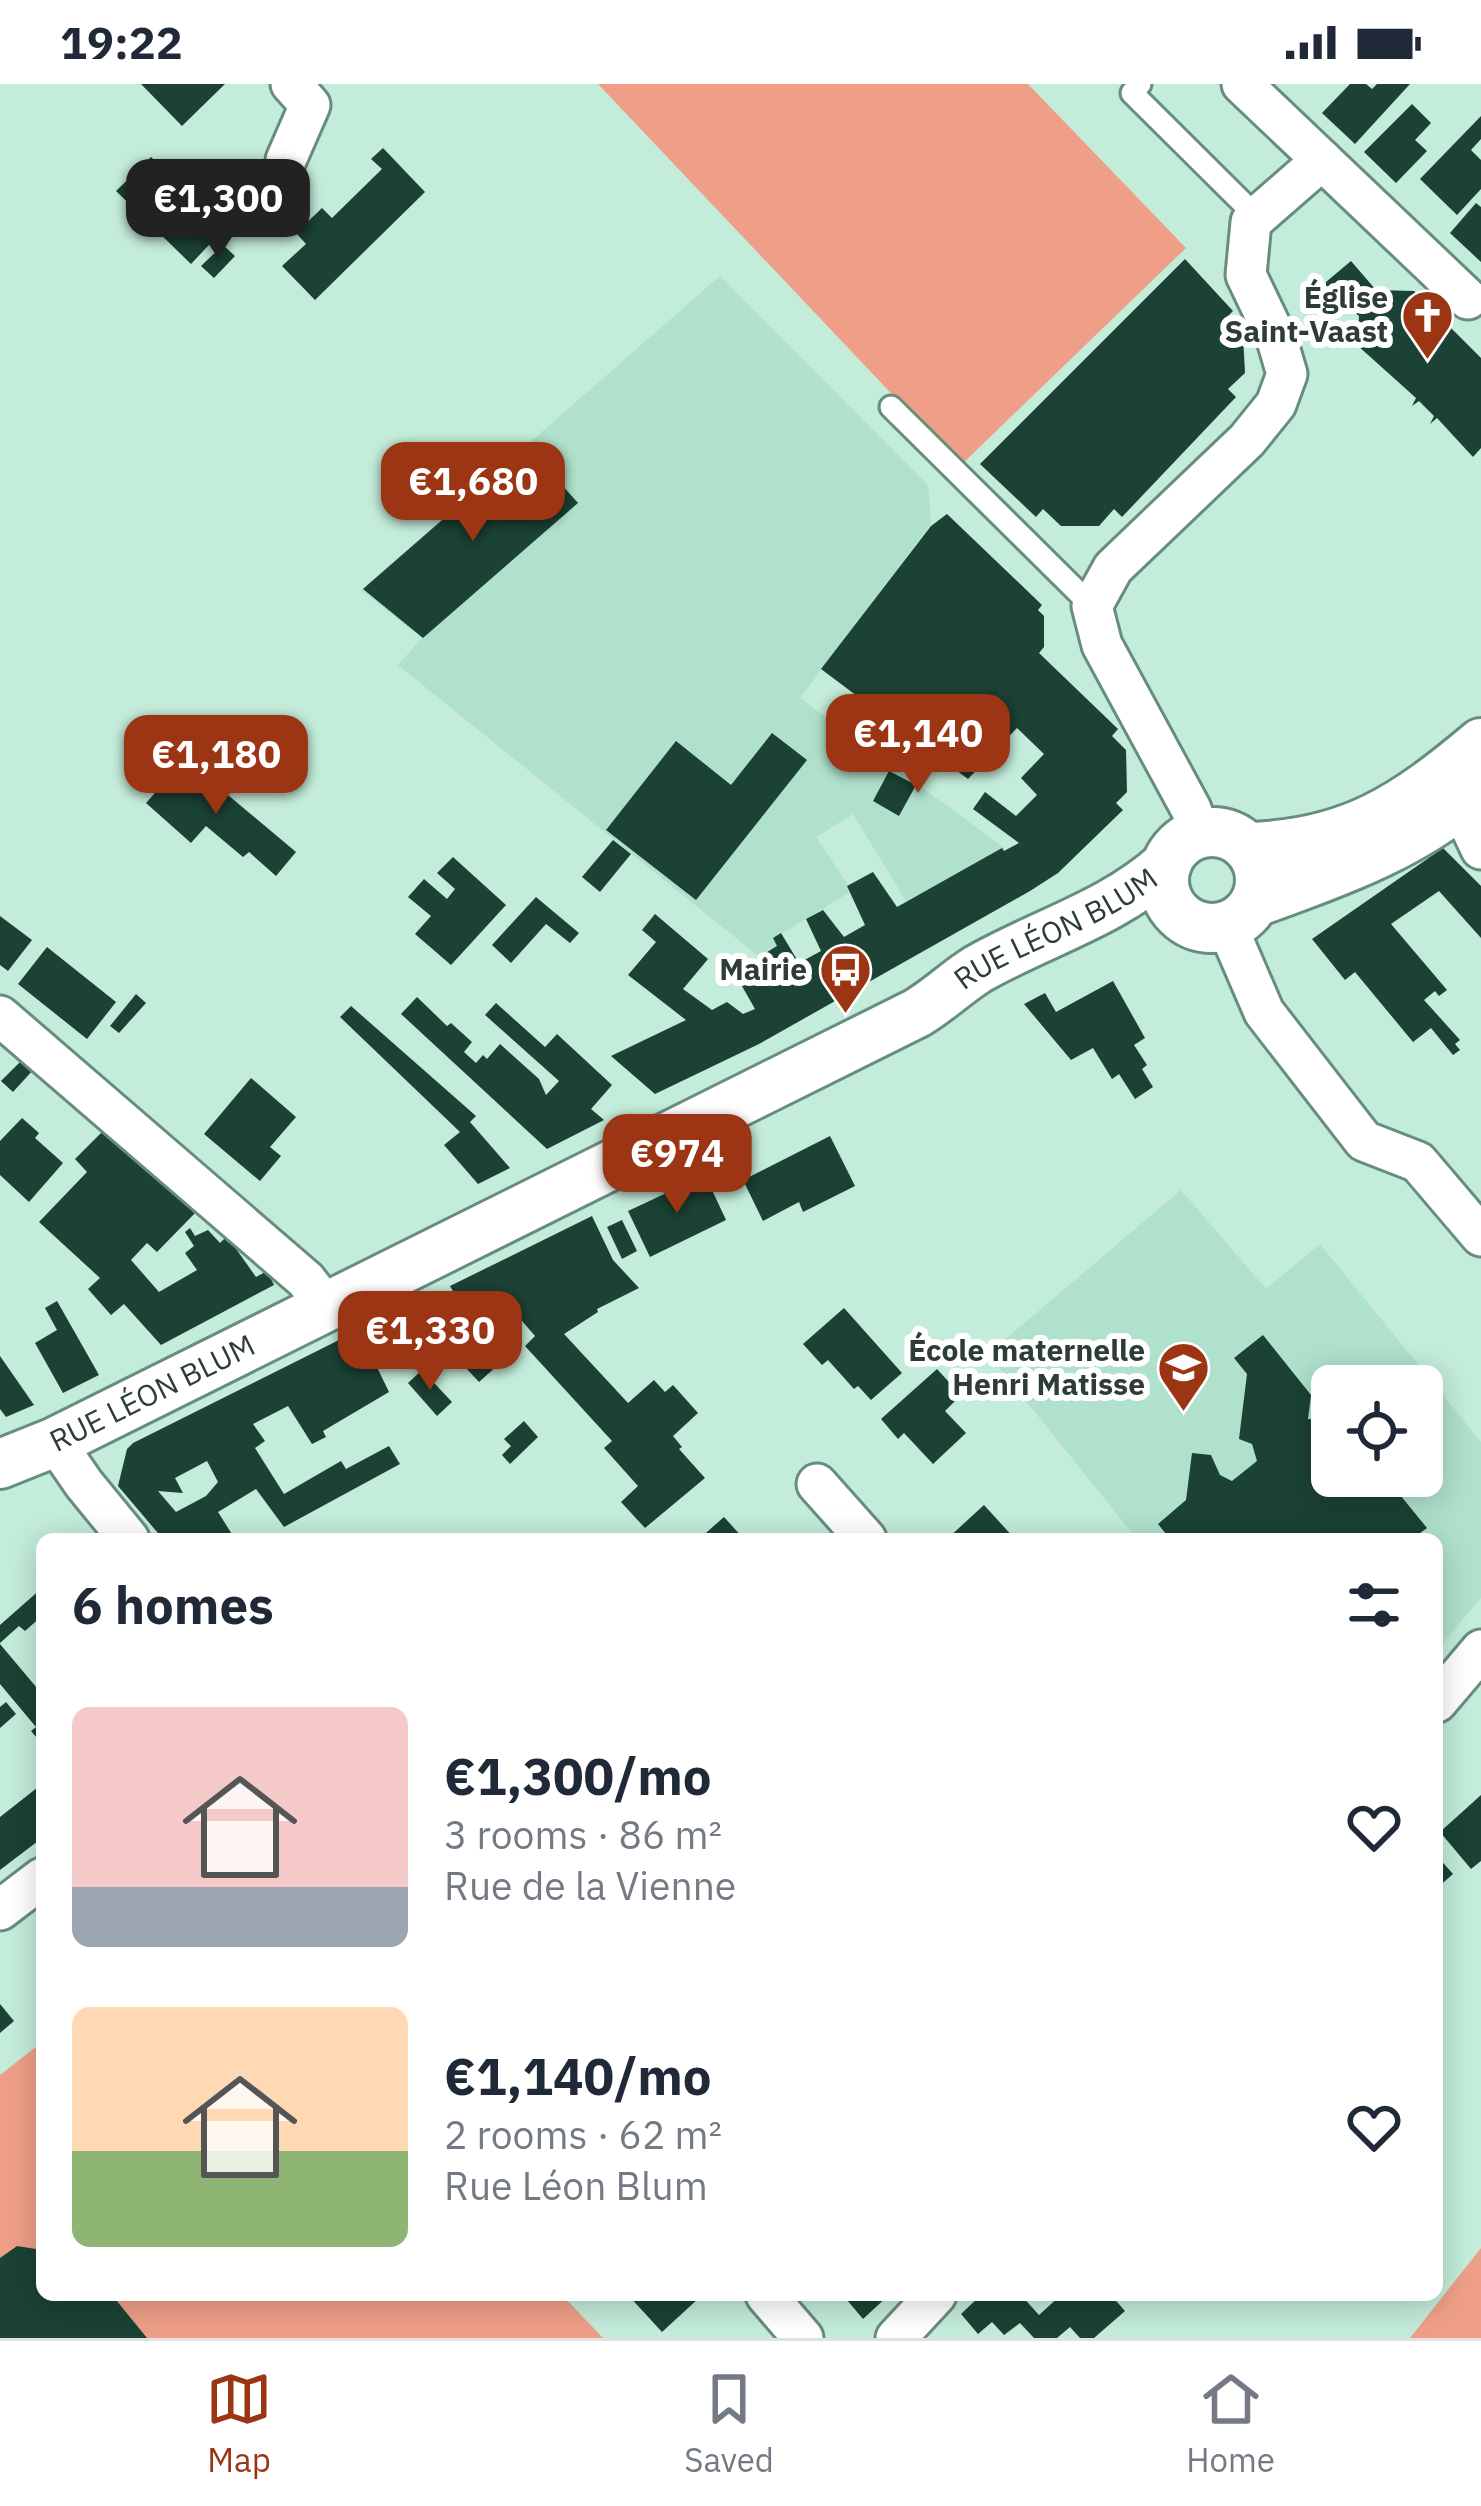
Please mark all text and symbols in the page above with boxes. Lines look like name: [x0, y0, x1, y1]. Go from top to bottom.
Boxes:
text: 19:22: [60, 13, 183, 71]
pin: €1,300: [120, 159, 316, 261]
text: €1,300: [153, 172, 283, 223]
place label: Église Saint-Vaast: [1224, 277, 1388, 350]
church icon: Église Saint-Vaast: [1399, 287, 1455, 361]
pin: €1,680: [375, 442, 571, 544]
text: €1,680: [408, 455, 538, 506]
pin: €1,140: [820, 694, 1016, 796]
text: €1,140: [853, 707, 983, 758]
pin: €1,180: [118, 715, 314, 817]
text: €1,180: [151, 728, 281, 779]
street label: RUE LÉON BLUM: [946, 858, 1165, 998]
bus stop icon: Mairie: [818, 942, 874, 1016]
place label: Mairie: [719, 949, 807, 988]
pin: €974: [606, 1114, 748, 1216]
text: €974: [630, 1127, 724, 1178]
pin: €1,330: [332, 1291, 528, 1393]
text: €1,330: [365, 1304, 495, 1355]
street label: RUE LÉON BLUM: [43, 1325, 261, 1460]
place label: École maternelle Henri Matisse: [908, 1330, 1145, 1403]
school or university icon: École maternelle Henri Matisse: [1156, 1340, 1212, 1414]
map controls: [1311, 1365, 1443, 1497]
button: locate: [1311, 1365, 1443, 1497]
text: 6 homes: [72, 1572, 274, 1638]
icon: filters: [1341, 1572, 1407, 1638]
text: €1,300/mo: [444, 1743, 712, 1809]
icon: home: [168, 1755, 312, 1899]
icon: heart: [1341, 1794, 1407, 1860]
text: 3 rooms · 86 m²: [444, 1809, 722, 1860]
text: Rue de la Vienne: [444, 1860, 736, 1911]
text: €1,140/mo: [444, 2043, 712, 2109]
icon: home: [168, 2055, 312, 2199]
icon: heart: [1341, 2094, 1407, 2160]
text: 2 rooms · 62 m²: [444, 2109, 722, 2160]
text: Rue Léon Blum: [444, 2160, 708, 2211]
tab: Map: [206, 2366, 272, 2481]
tab: Saved: [684, 2366, 774, 2481]
tab: Home: [1186, 2366, 1275, 2481]

